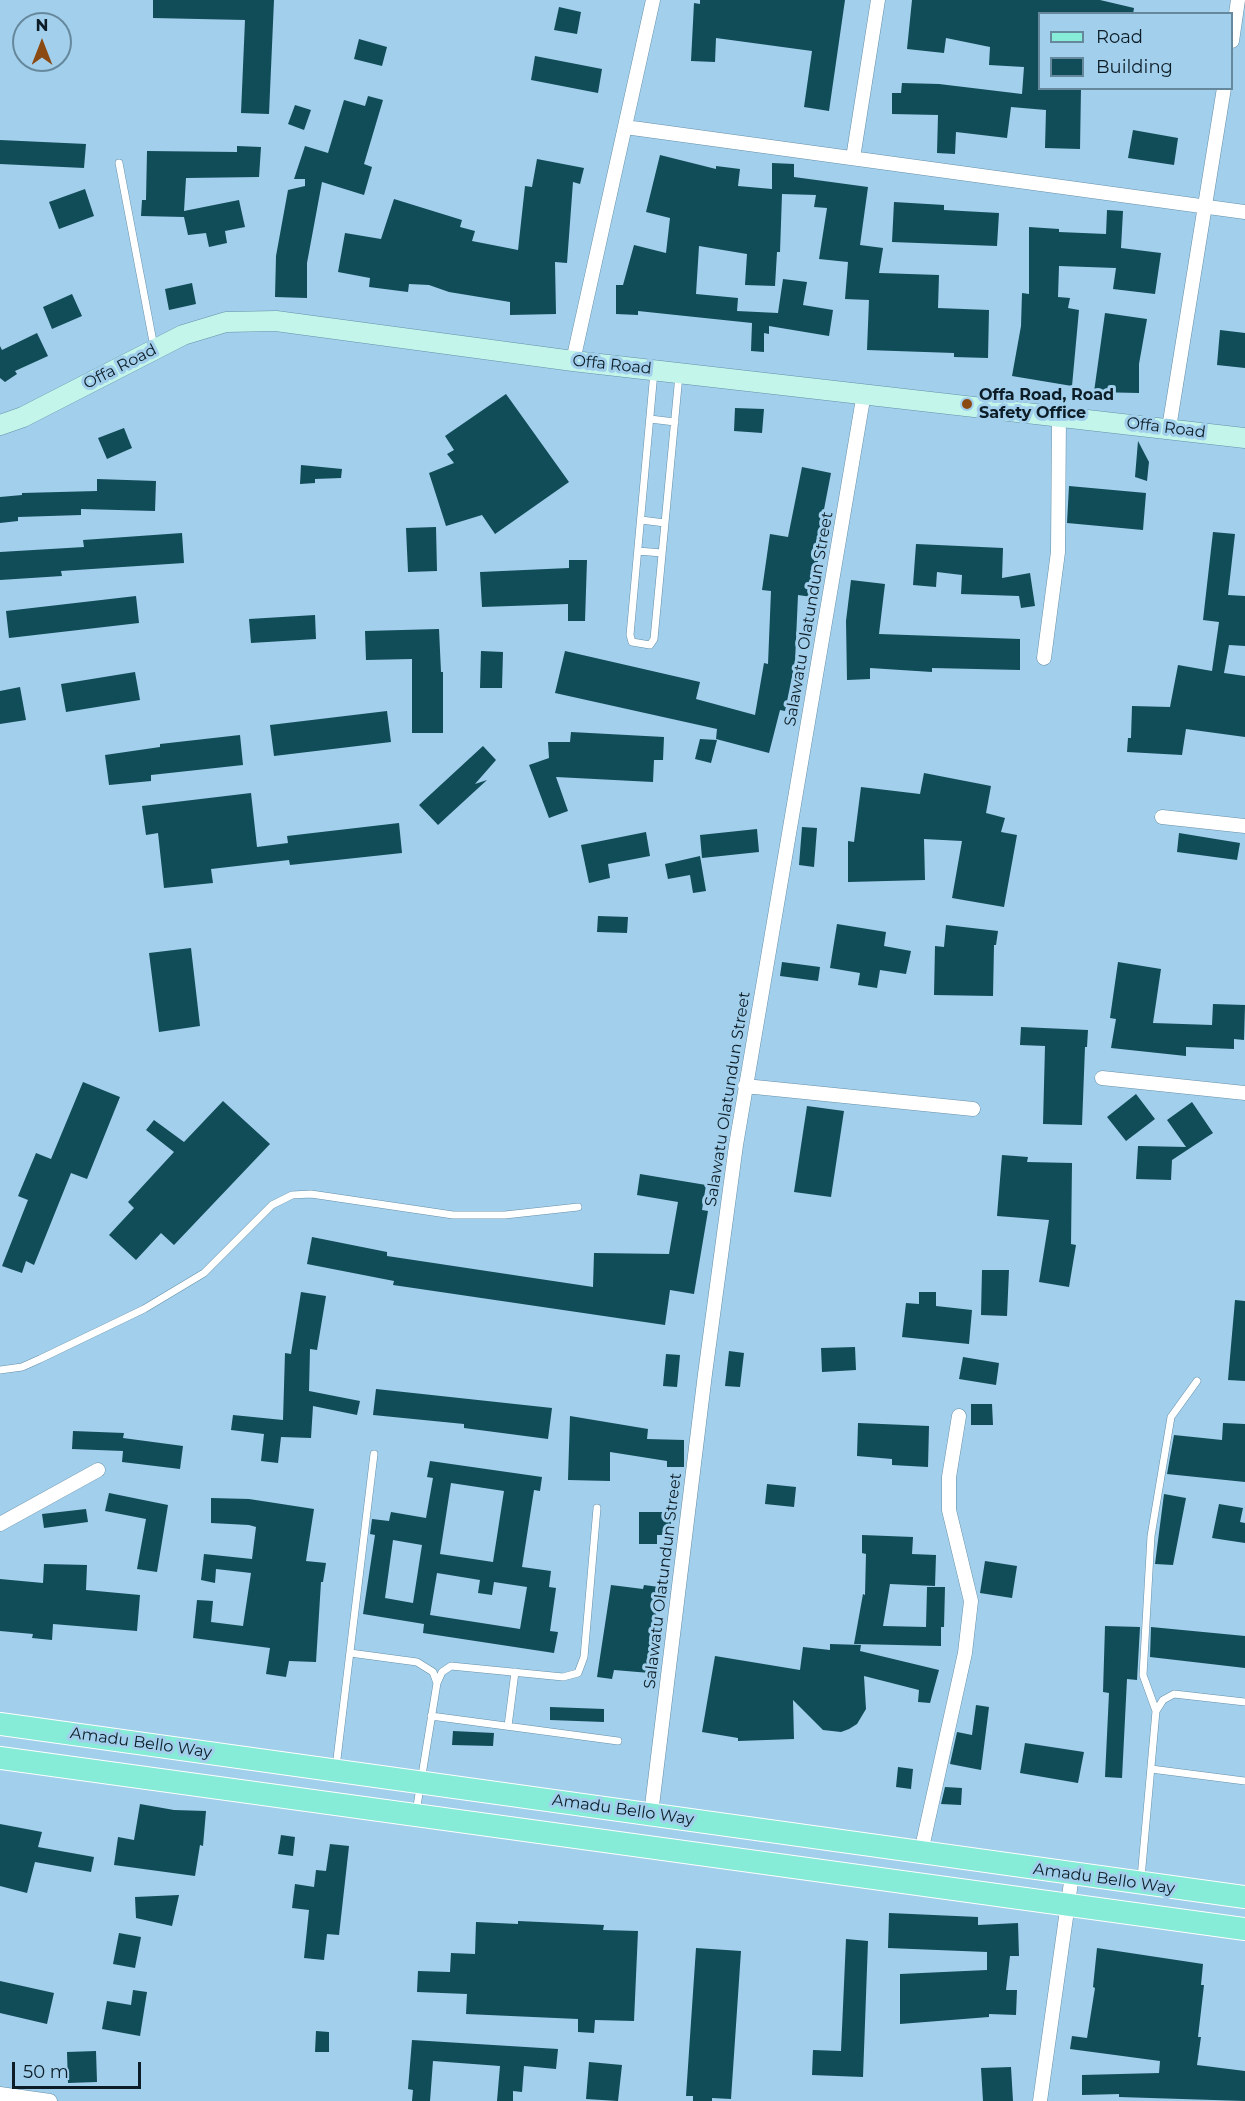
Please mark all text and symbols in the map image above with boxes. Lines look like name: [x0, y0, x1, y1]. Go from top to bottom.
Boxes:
north arrow: [12, 12, 72, 72]
legend: [1038, 12, 1233, 90]
text: N: [36, 16, 48, 35]
text: Road: [1096, 26, 1143, 48]
text: Building: [1096, 56, 1173, 78]
street label: Offa Road: [80, 340, 160, 394]
street label: Offa Road: [571, 351, 653, 379]
place label: Offa Road, Road Safety Office: [979, 385, 1114, 423]
marker: Offa Road, Road Safety Office: [960, 397, 974, 411]
street label: Offa Road: [1125, 414, 1207, 442]
street label: Salawatu Olatundun Street: [781, 510, 837, 728]
street label: Salawatu Olatundun Street: [701, 990, 755, 1208]
street label: Salawatu Olatundun Street: [640, 1472, 686, 1690]
street label: Amadu Bello Way: [69, 1724, 213, 1762]
street label: Amadu Bello Way: [551, 1791, 695, 1829]
street label: Amadu Bello Way: [1032, 1860, 1176, 1898]
scale bar: [15, 2050, 144, 2088]
text: 50 m: [23, 2061, 69, 2083]

